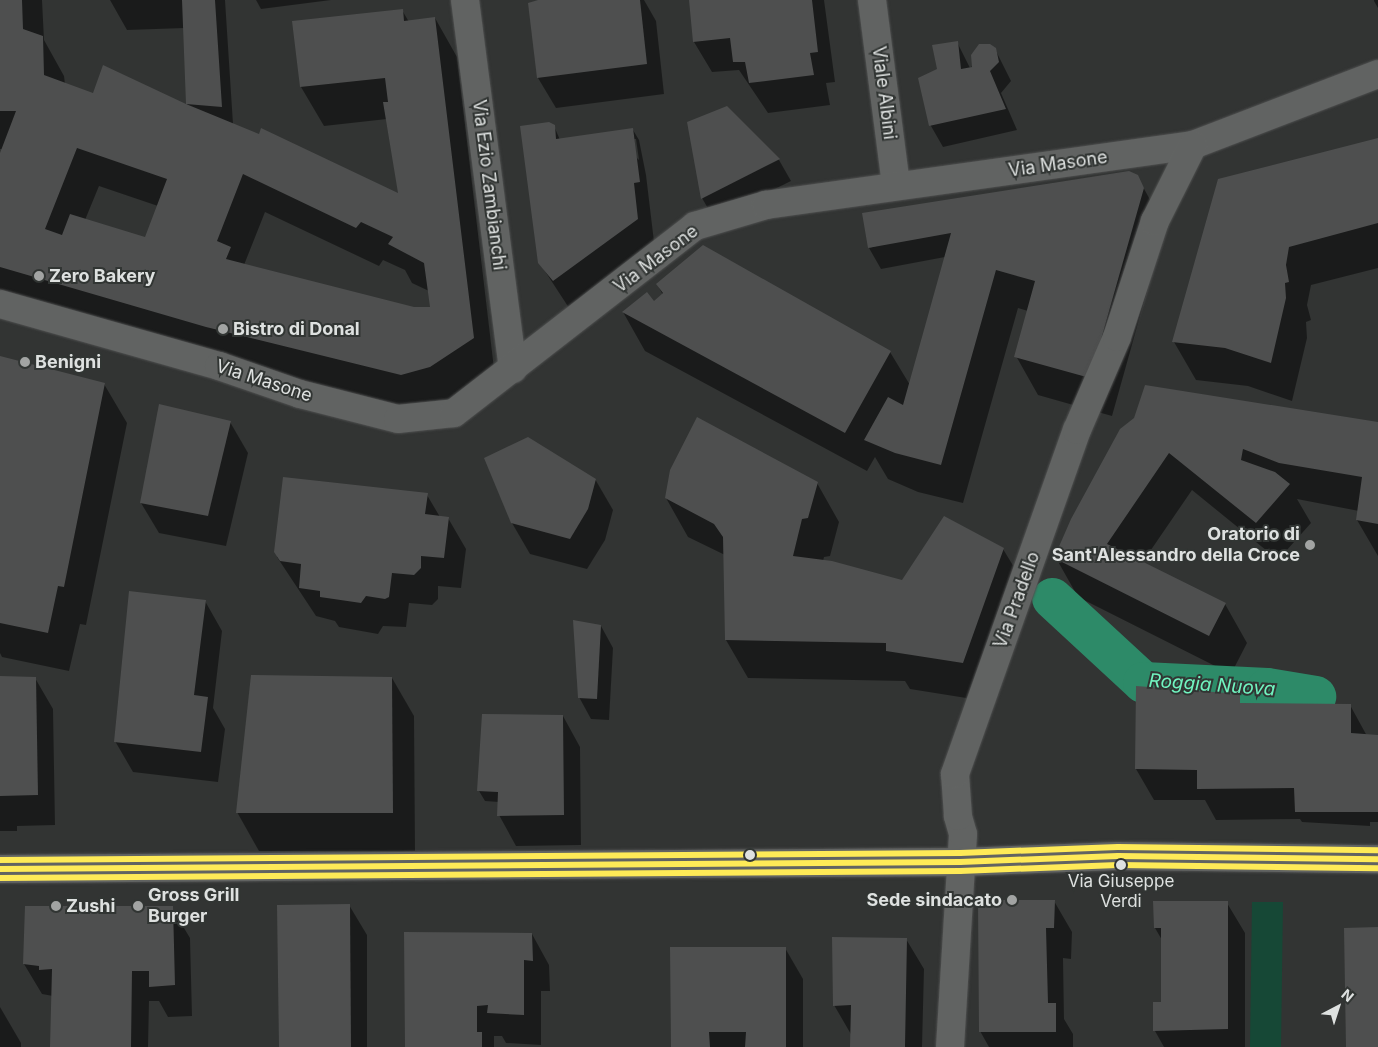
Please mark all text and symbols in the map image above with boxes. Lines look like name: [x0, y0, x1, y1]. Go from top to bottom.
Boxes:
street label: Viale Albini: [868, 45, 900, 141]
street label: Via Ezio Zambianchi: [468, 99, 510, 271]
street label: Via Masone: [1007, 146, 1109, 182]
street label: Via Masone: [610, 220, 702, 298]
place label: Zero Bakery: [49, 265, 155, 287]
marker: Zero Bakery: [33, 270, 45, 282]
place label: Bistro di Donal: [233, 318, 360, 340]
marker: Bistro di Donal: [217, 323, 229, 335]
place label: Benigni: [35, 351, 101, 373]
street label: Via Masone: [213, 355, 315, 407]
marker: Benigni: [19, 356, 31, 368]
place label: Oratorio di Sant'Alessandro della Croce: [1052, 524, 1300, 566]
marker: Oratorio di Sant'Alessandro della Croce: [1304, 539, 1316, 551]
street label: Via Pradello: [990, 549, 1044, 651]
water label: Roggia Nuova: [1148, 669, 1276, 701]
unlabelled marker: [745, 850, 755, 860]
marker: Via Giuseppe Verdi: [1116, 860, 1126, 870]
place label: Via Giuseppe Verdi: [1068, 872, 1174, 912]
place label: Gross Grill Burger: [148, 885, 239, 928]
place label: Sede sindacato: [867, 889, 1002, 911]
marker: Sede sindacato: [1006, 894, 1018, 906]
place label: Zushi: [66, 895, 115, 917]
marker: Zushi: [50, 900, 62, 912]
marker: Gross Grill Burger: [132, 900, 144, 912]
north arrow: [1313, 982, 1363, 1032]
text: N: [1338, 985, 1358, 1005]

